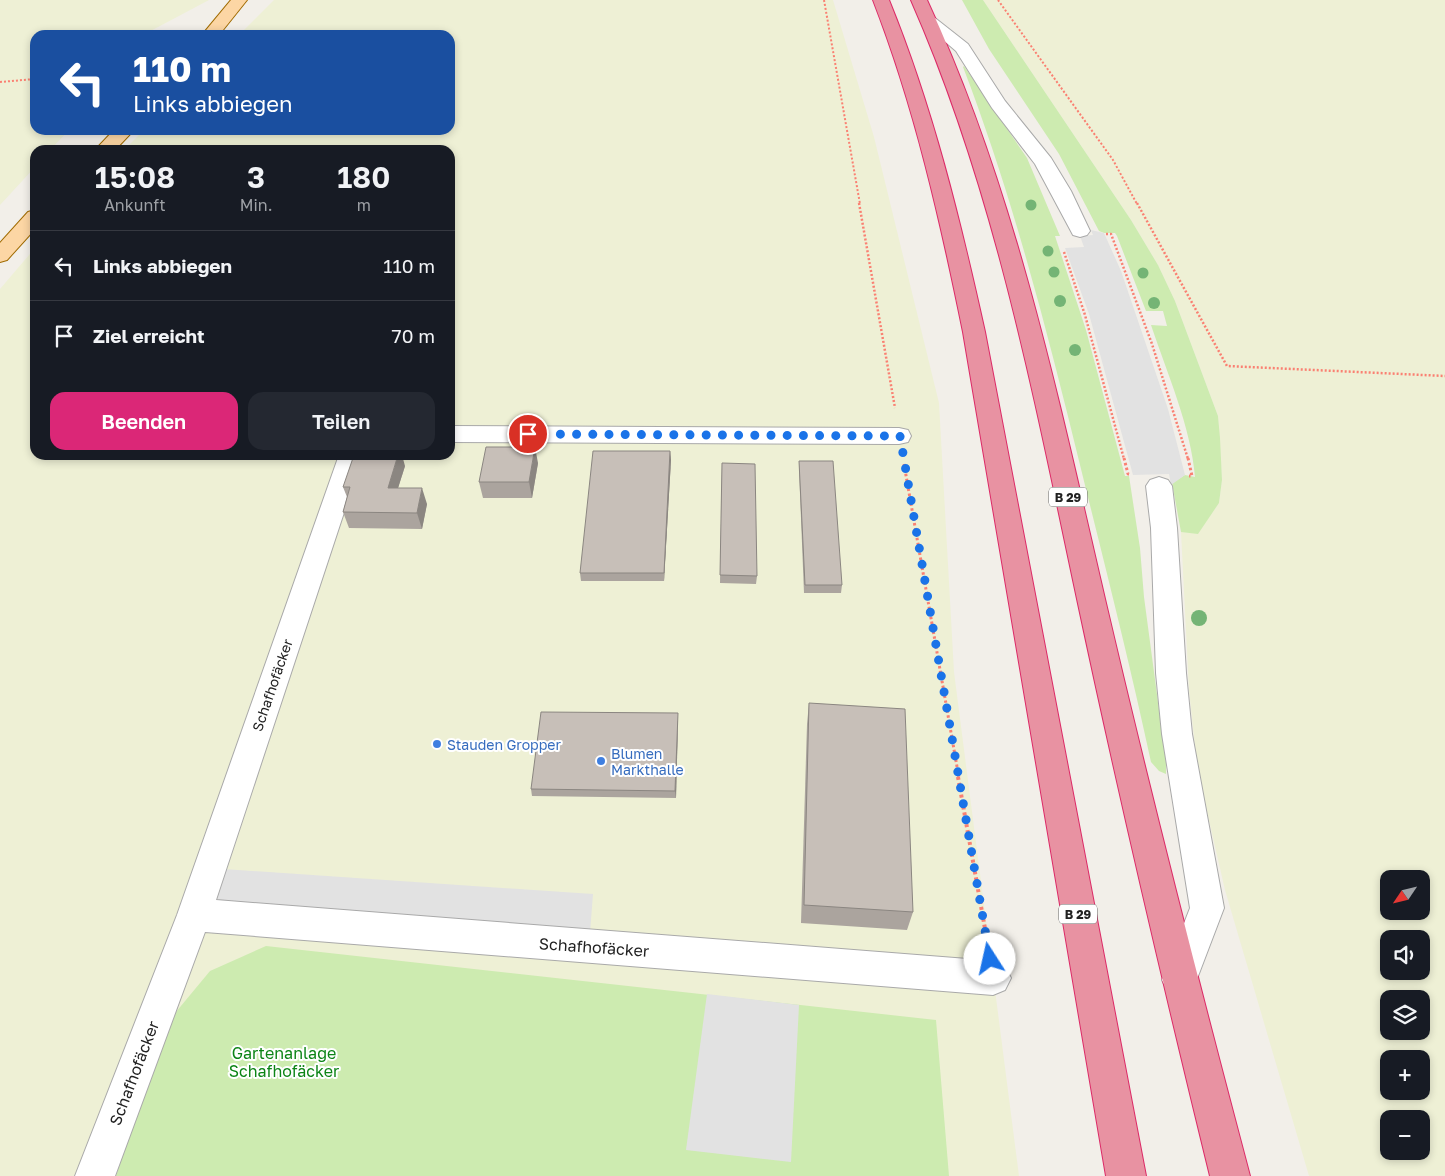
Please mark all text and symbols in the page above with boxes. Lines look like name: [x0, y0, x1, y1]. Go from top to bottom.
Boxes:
text: 110 m: [133, 48, 231, 90]
icon: left: [50, 50, 115, 115]
text: Links abbiegen: [133, 90, 293, 117]
text: 15:08: [95, 159, 175, 195]
text: 3: [247, 159, 265, 195]
text: 180: [337, 159, 390, 195]
text: Ankunft: [104, 195, 166, 215]
text: Min.: [240, 195, 272, 215]
text: m: [357, 195, 371, 215]
icon: left: [50, 252, 78, 280]
text: Links abbiegen: [93, 254, 232, 277]
text: 110 m: [383, 254, 435, 277]
icon: arrive: [50, 322, 78, 350]
text: Ziel erreicht: [93, 324, 205, 347]
text: 70 m: [392, 324, 435, 347]
button: Beenden: [50, 392, 238, 450]
button: Teilen: [248, 392, 435, 450]
pin: [507, 413, 549, 455]
icon: arrive: [514, 420, 542, 448]
road number: B 29: [1049, 488, 1087, 507]
street label: Schafhofäcker: [248, 636, 296, 733]
place label: Stauden Gropper: [447, 736, 561, 753]
marker: Stauden Gropper: [431, 738, 443, 750]
place label: Blumen Markthalle: [611, 745, 684, 778]
marker: Blumen Markthalle: [595, 755, 607, 767]
north arrow: [1380, 870, 1430, 920]
map controls: [1380, 870, 1430, 1160]
road number: B 29: [1059, 904, 1097, 924]
button: sound: [1380, 930, 1430, 980]
position arrow: [963, 932, 1015, 984]
street label: Schafhofäcker: [538, 933, 650, 961]
button: layers: [1380, 990, 1430, 1040]
street label: Schafhofäcker: [105, 1018, 163, 1128]
park label: Gartenanlage Schafhofäcker: [229, 1043, 339, 1081]
button: +: [1380, 1050, 1430, 1100]
button: −: [1380, 1110, 1430, 1160]

